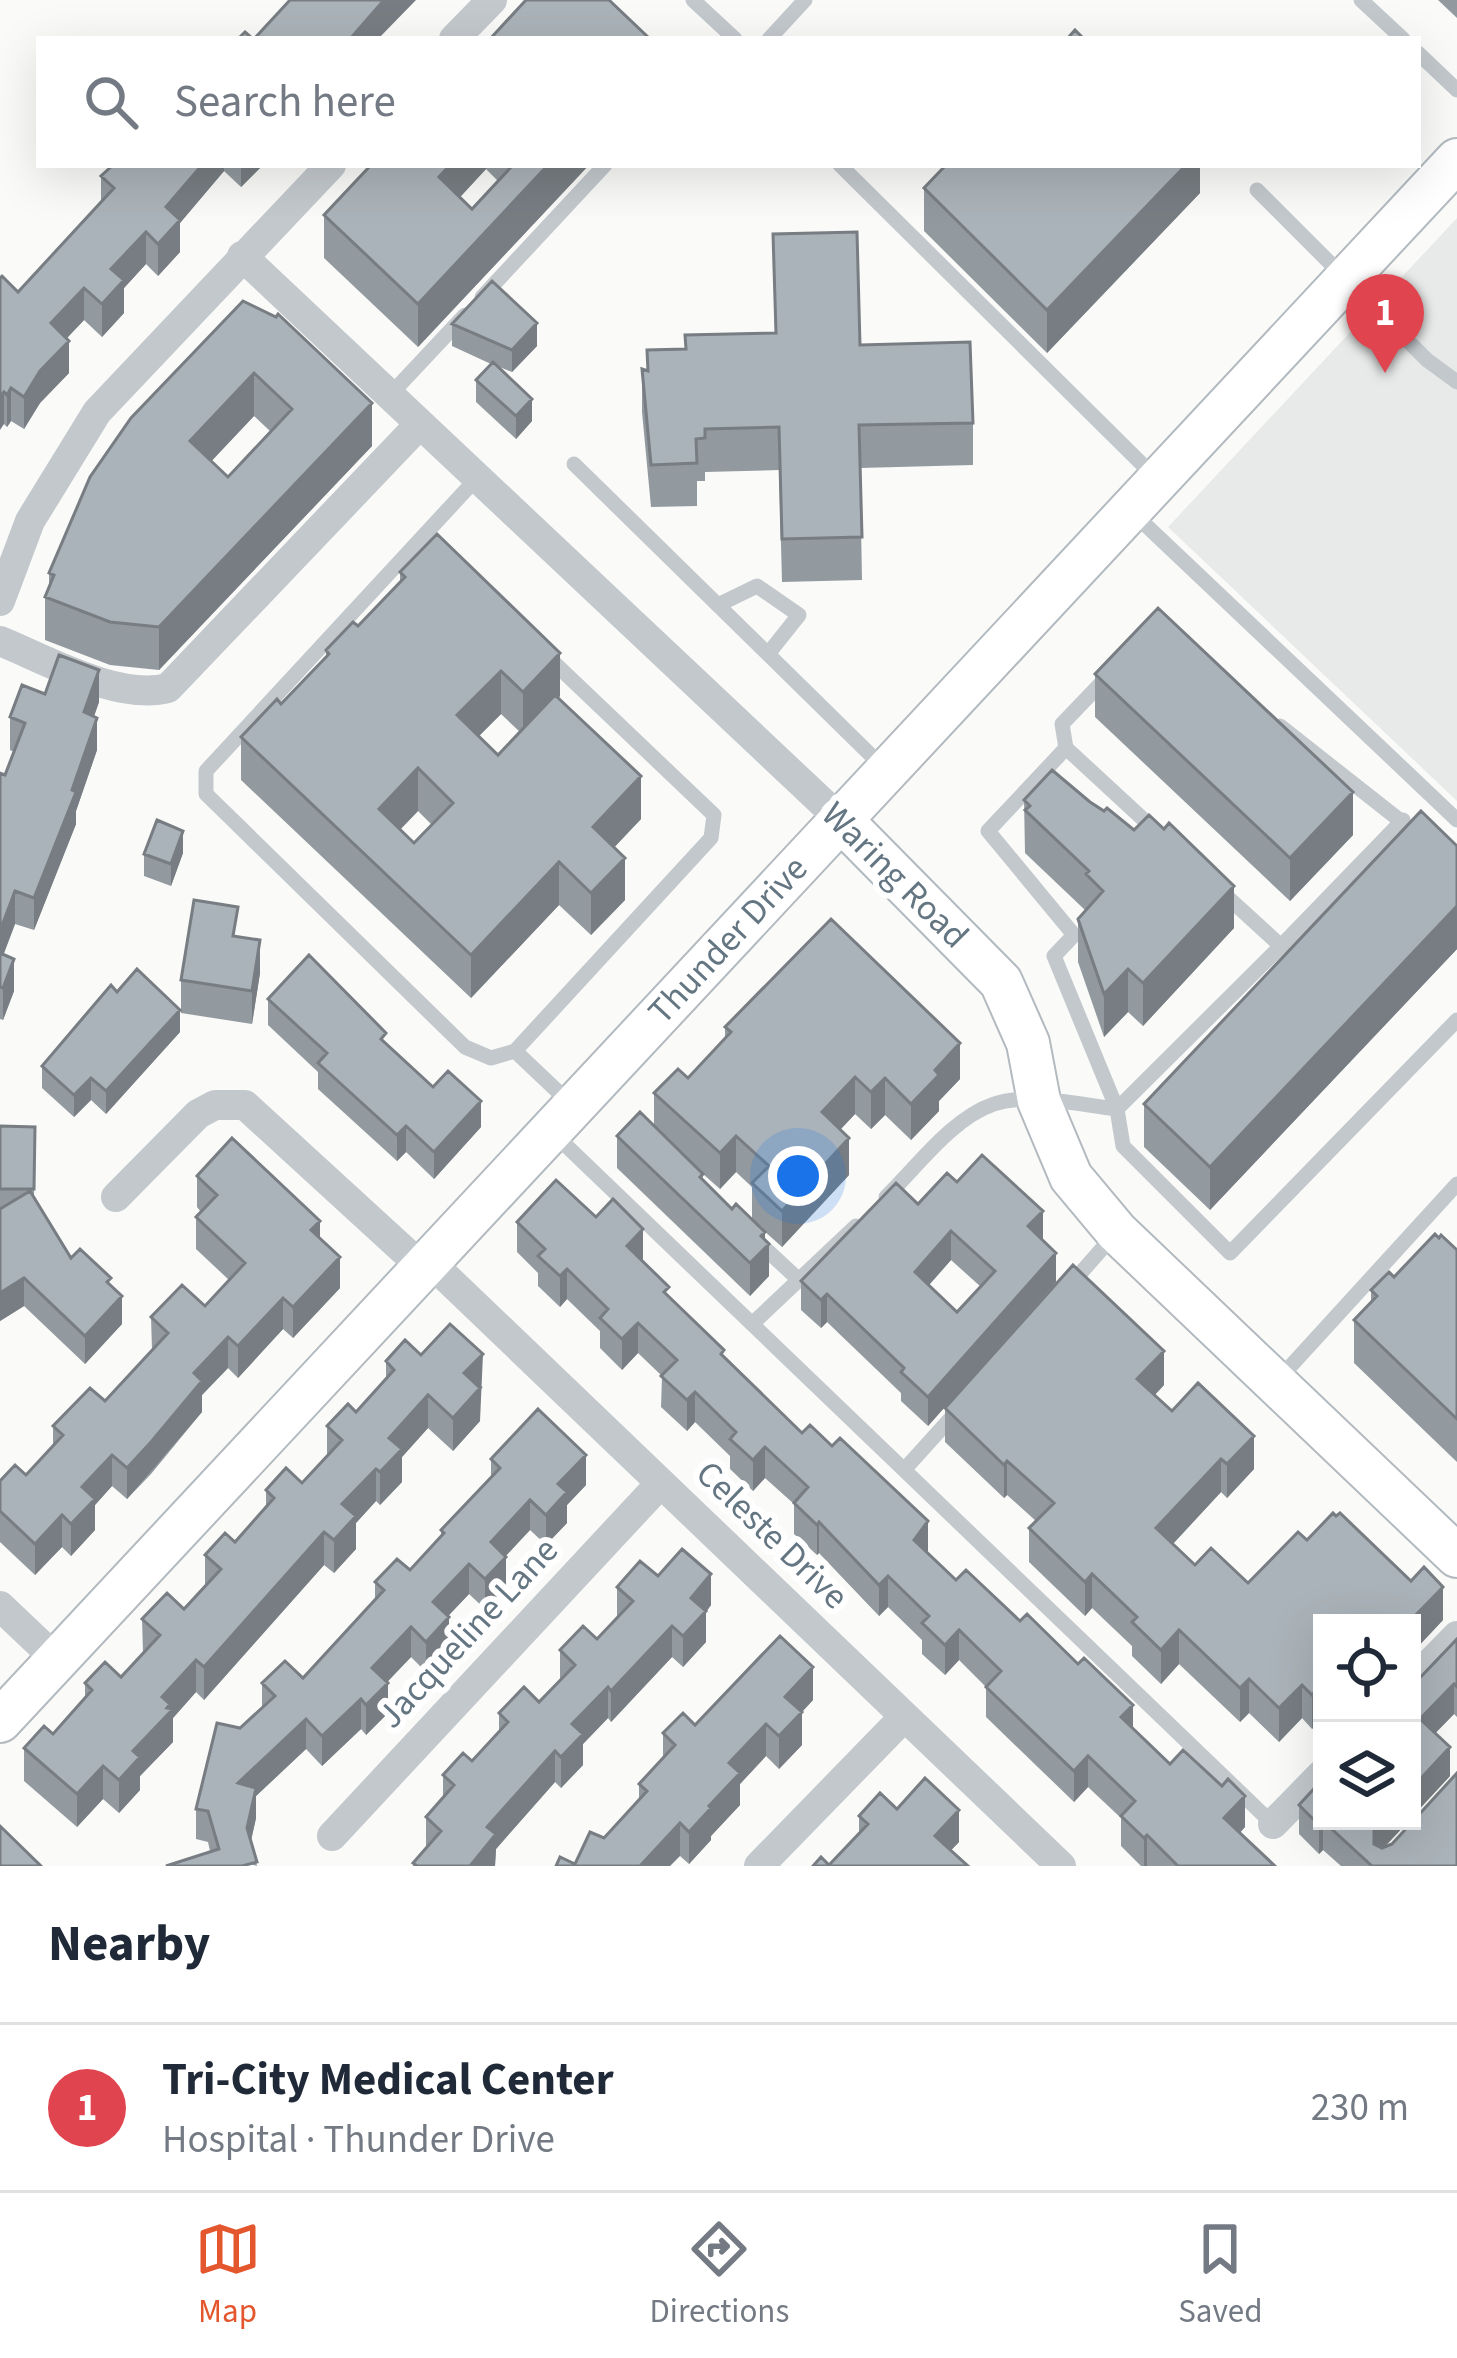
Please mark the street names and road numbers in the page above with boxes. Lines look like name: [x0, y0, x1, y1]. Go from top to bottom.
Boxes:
street label: Waring Road: [810, 790, 980, 960]
street label: Thunder Drive: [636, 844, 820, 1036]
street label: Celeste Drive: [684, 1449, 860, 1621]
street label: Jacqueline Lane: [366, 1526, 570, 1740]

